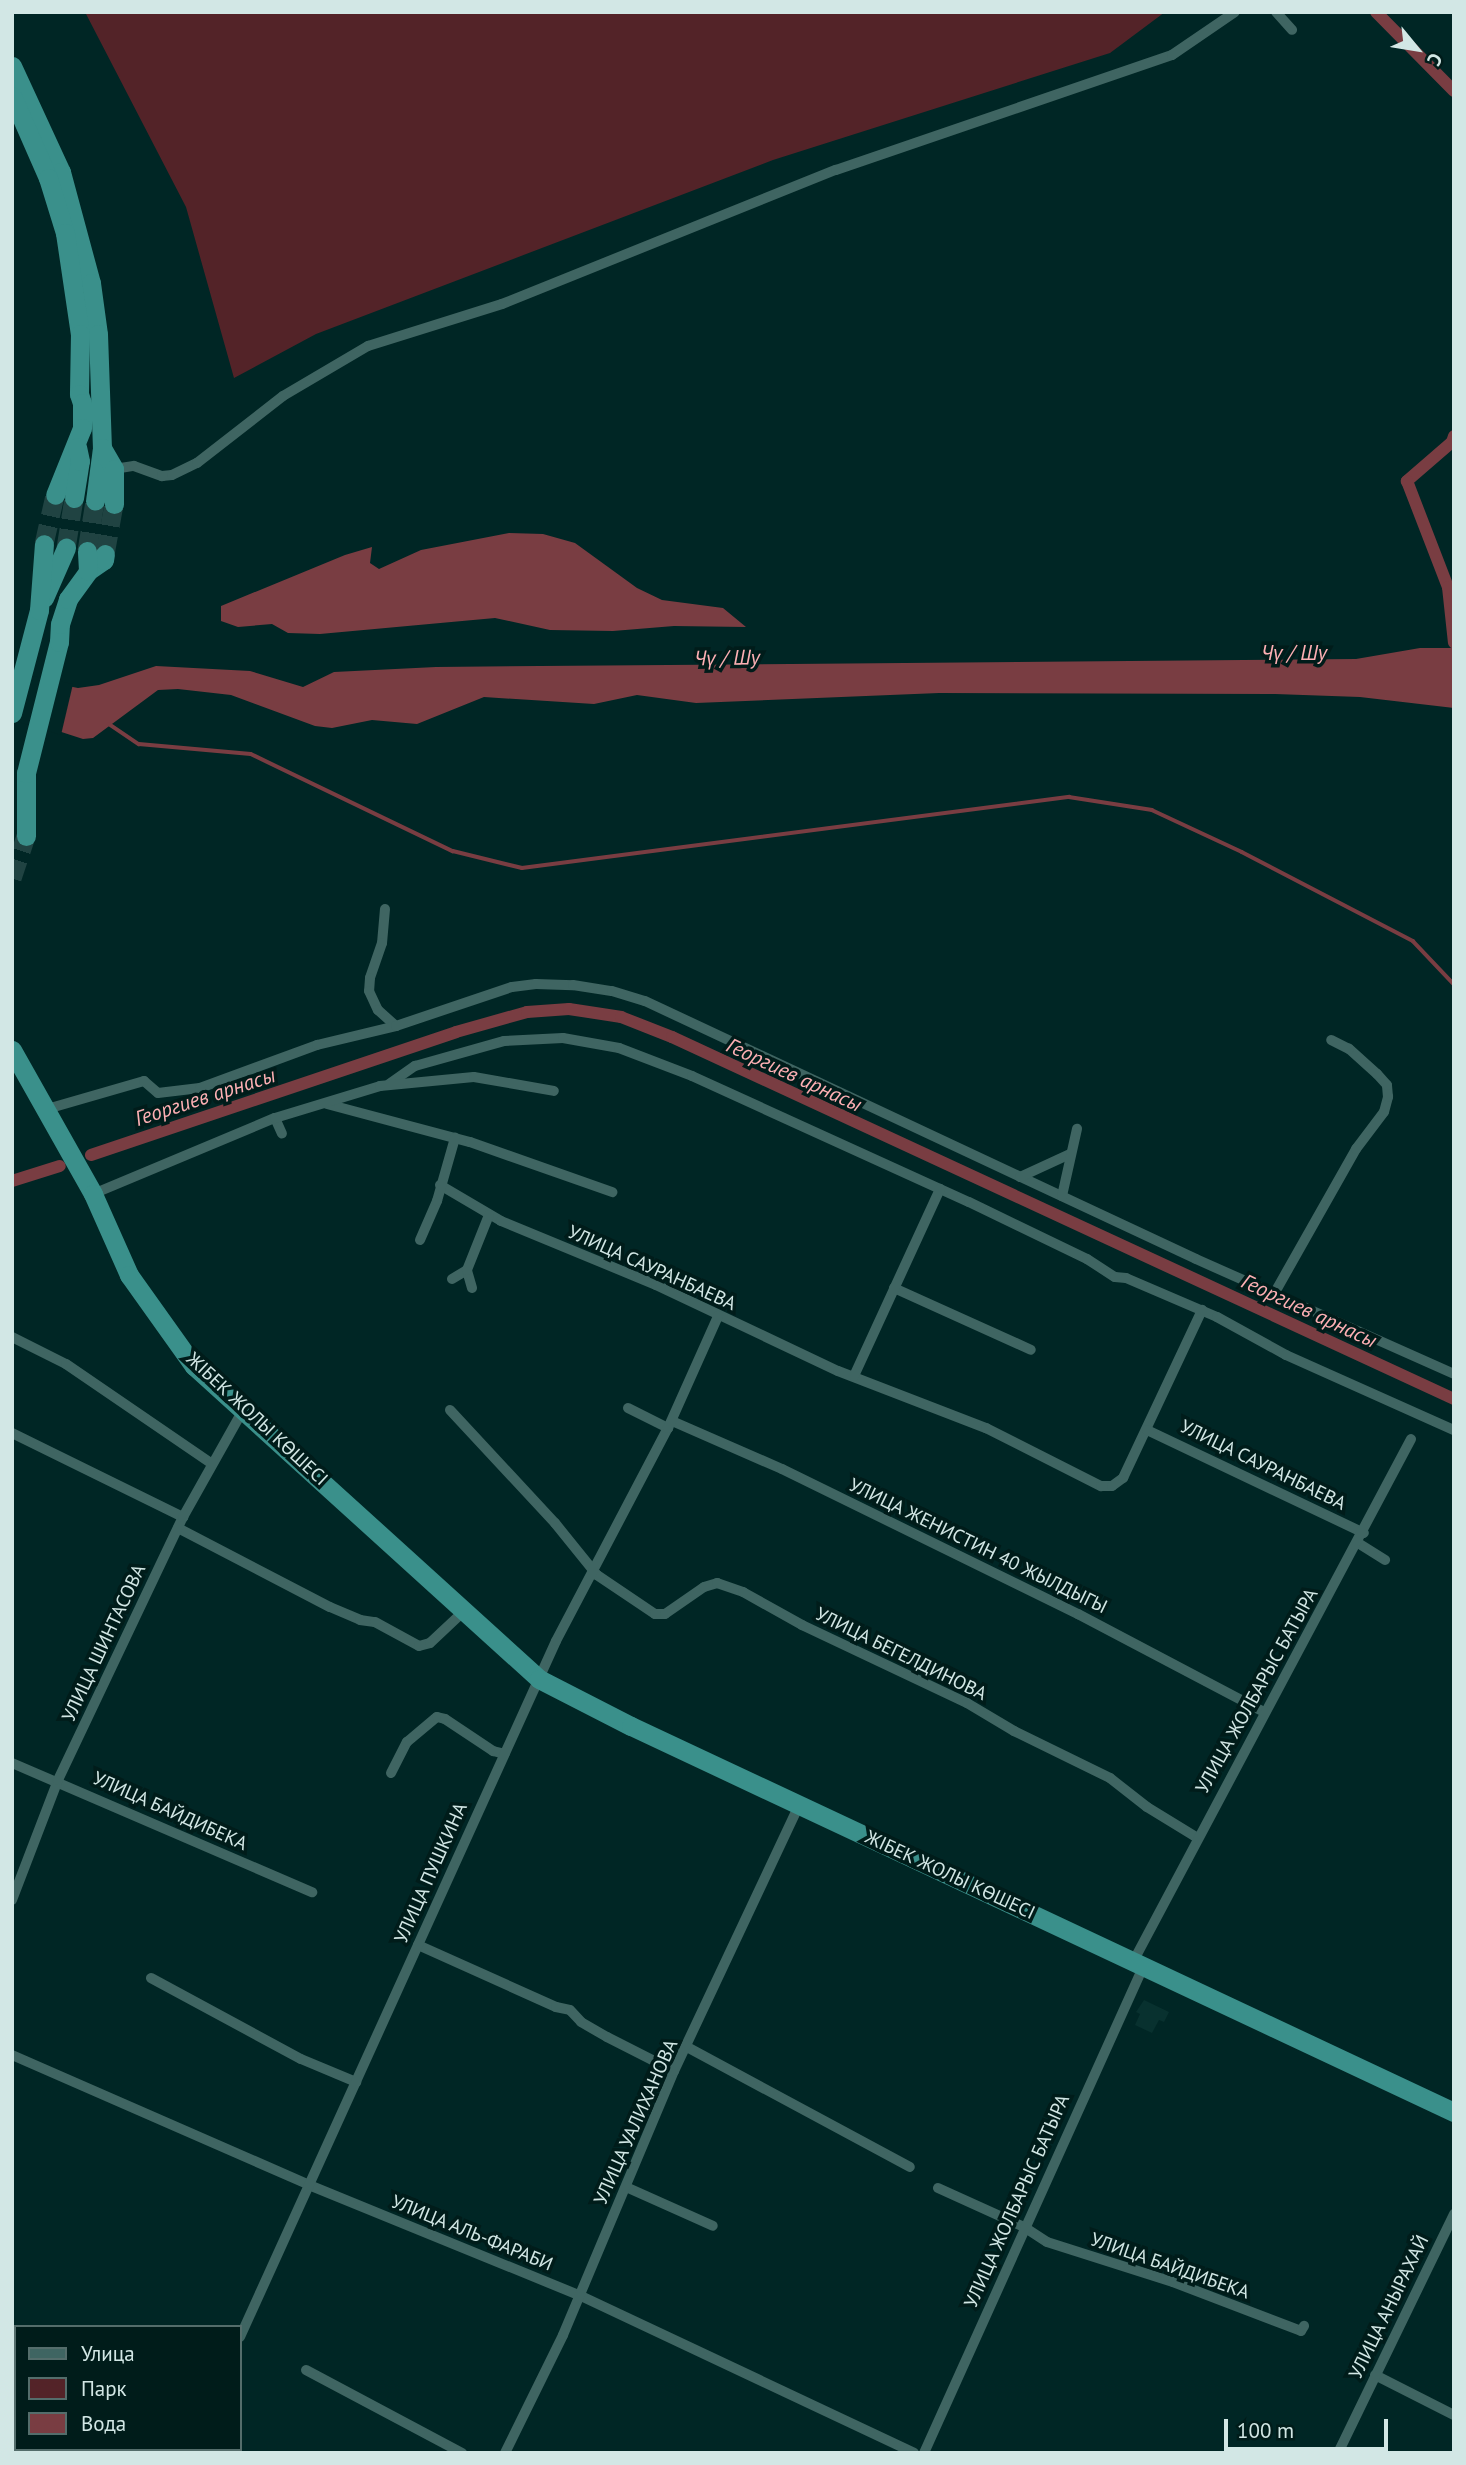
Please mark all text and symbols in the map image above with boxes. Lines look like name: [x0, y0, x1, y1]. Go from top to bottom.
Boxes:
north arrow: [1382, 14, 1452, 84]
text: С: [1422, 49, 1448, 70]
water label: Чү / Шу: [1261, 640, 1327, 666]
water label: Чү / Шу: [694, 645, 760, 671]
water label: Георгиев арнасы: [722, 1033, 866, 1117]
water label: Георгиев арнасы: [132, 1062, 278, 1132]
street label: УЛИЦА САУРАНБАЕВА: [564, 1220, 740, 1316]
water label: Георгиев арнасы: [1237, 1269, 1381, 1353]
street label: ЖІБЕК ЖОЛЫ КӨШЕСІ: [182, 1348, 332, 1490]
street label: УЛИЦА САУРАНБАЕВА: [1176, 1415, 1350, 1515]
street label: УЛИЦА ЖЕНИСТИН 40 ЖЫЛДЫГЫ: [845, 1473, 1111, 1619]
street label: УЛИЦА ШИНТАСОВА: [57, 1560, 151, 1726]
street label: УЛИЦА ЖОЛБАРЫС БАТЫРА: [1191, 1584, 1323, 1798]
street label: УЛИЦА БЕГЕЛДИНОВА: [811, 1602, 991, 1706]
street label: УЛИЦА БАЙДИБЕКА: [89, 1767, 251, 1855]
street label: УЛИЦА ПУШКИНА: [390, 1799, 472, 1947]
street label: ЖІБЕК ЖОЛЫ КӨШЕСІ: [861, 1826, 1039, 1924]
street label: УЛИЦА УАЛИХАНОВА: [589, 2035, 683, 2209]
street label: УЛИЦА ЖОЛБАРЫС БАТЫРА: [959, 2090, 1075, 2312]
street label: УЛИЦА АЛЬ-ФАРАБИ: [387, 2190, 557, 2276]
street label: УЛИЦА БАЙДИБЕКА: [1087, 2228, 1253, 2304]
street label: УЛИЦА АНЫРАХАЙ: [1344, 2231, 1434, 2383]
legend: [14, 2325, 242, 2451]
text: Улица: [81, 2340, 135, 2367]
text: Парк: [81, 2375, 127, 2402]
scale bar: [1228, 2406, 1392, 2450]
text: Вода: [81, 2410, 126, 2437]
text: 100 m: [1237, 2417, 1294, 2444]

